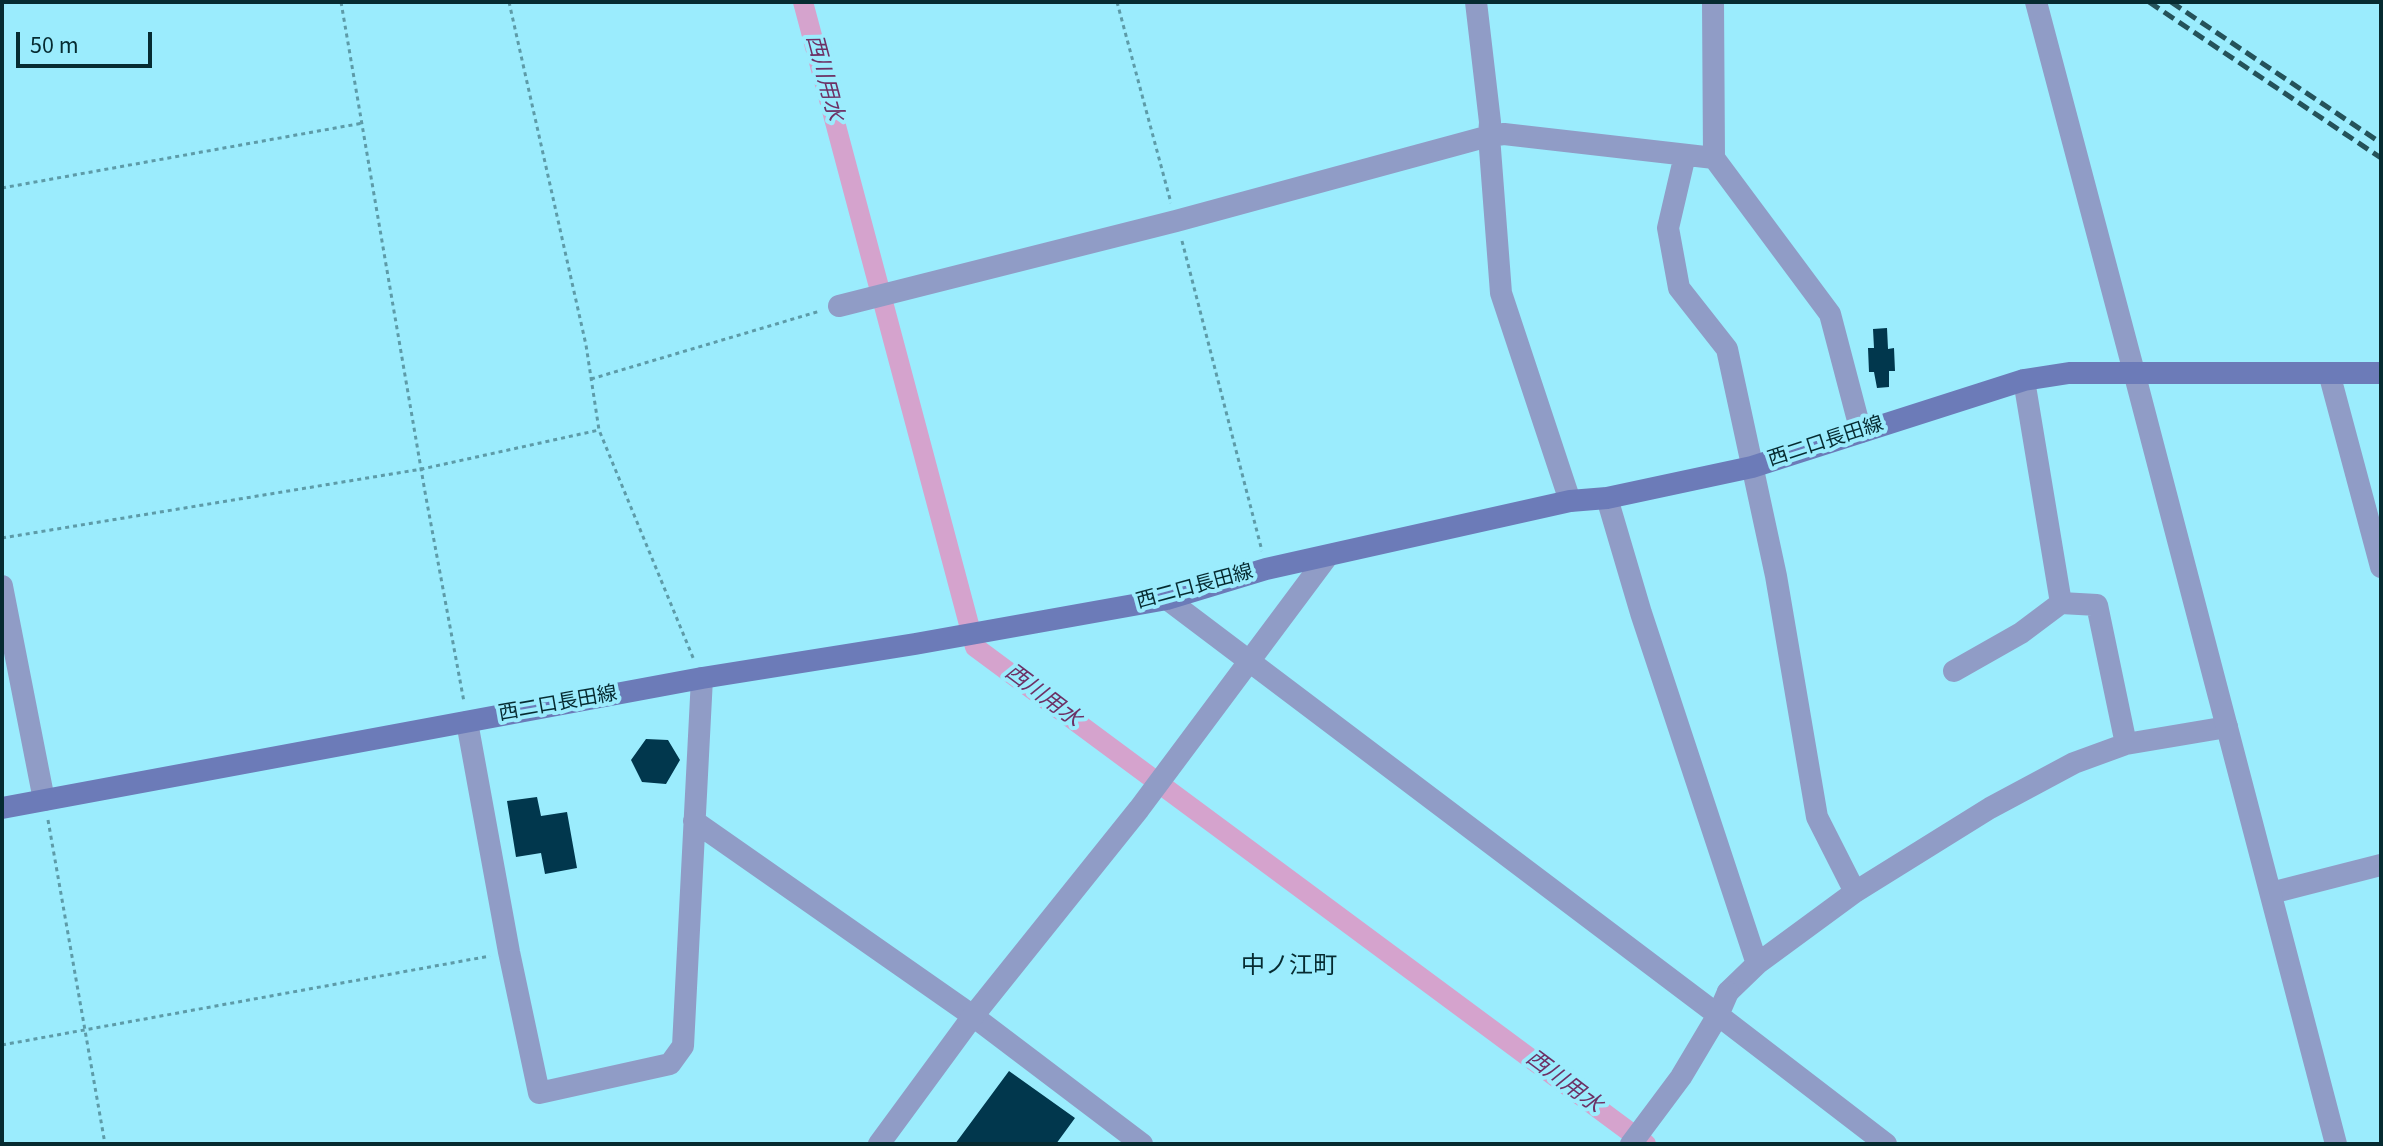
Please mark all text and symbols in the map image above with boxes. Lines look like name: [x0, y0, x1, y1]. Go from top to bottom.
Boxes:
scale bar: [20, 16, 156, 66]
text: 50 m: [30, 28, 79, 63]
water label: 西川用水: [799, 32, 847, 124]
street label: 西二口長田線: [1765, 413, 1887, 473]
street label: 西二口長田線: [1134, 561, 1256, 615]
water label: 西川用水: [999, 660, 1085, 734]
street label: 西二口長田線: [497, 683, 619, 727]
district label: 中ノ江町: [1241, 954, 1337, 982]
water label: 西川用水: [1520, 1046, 1606, 1120]

